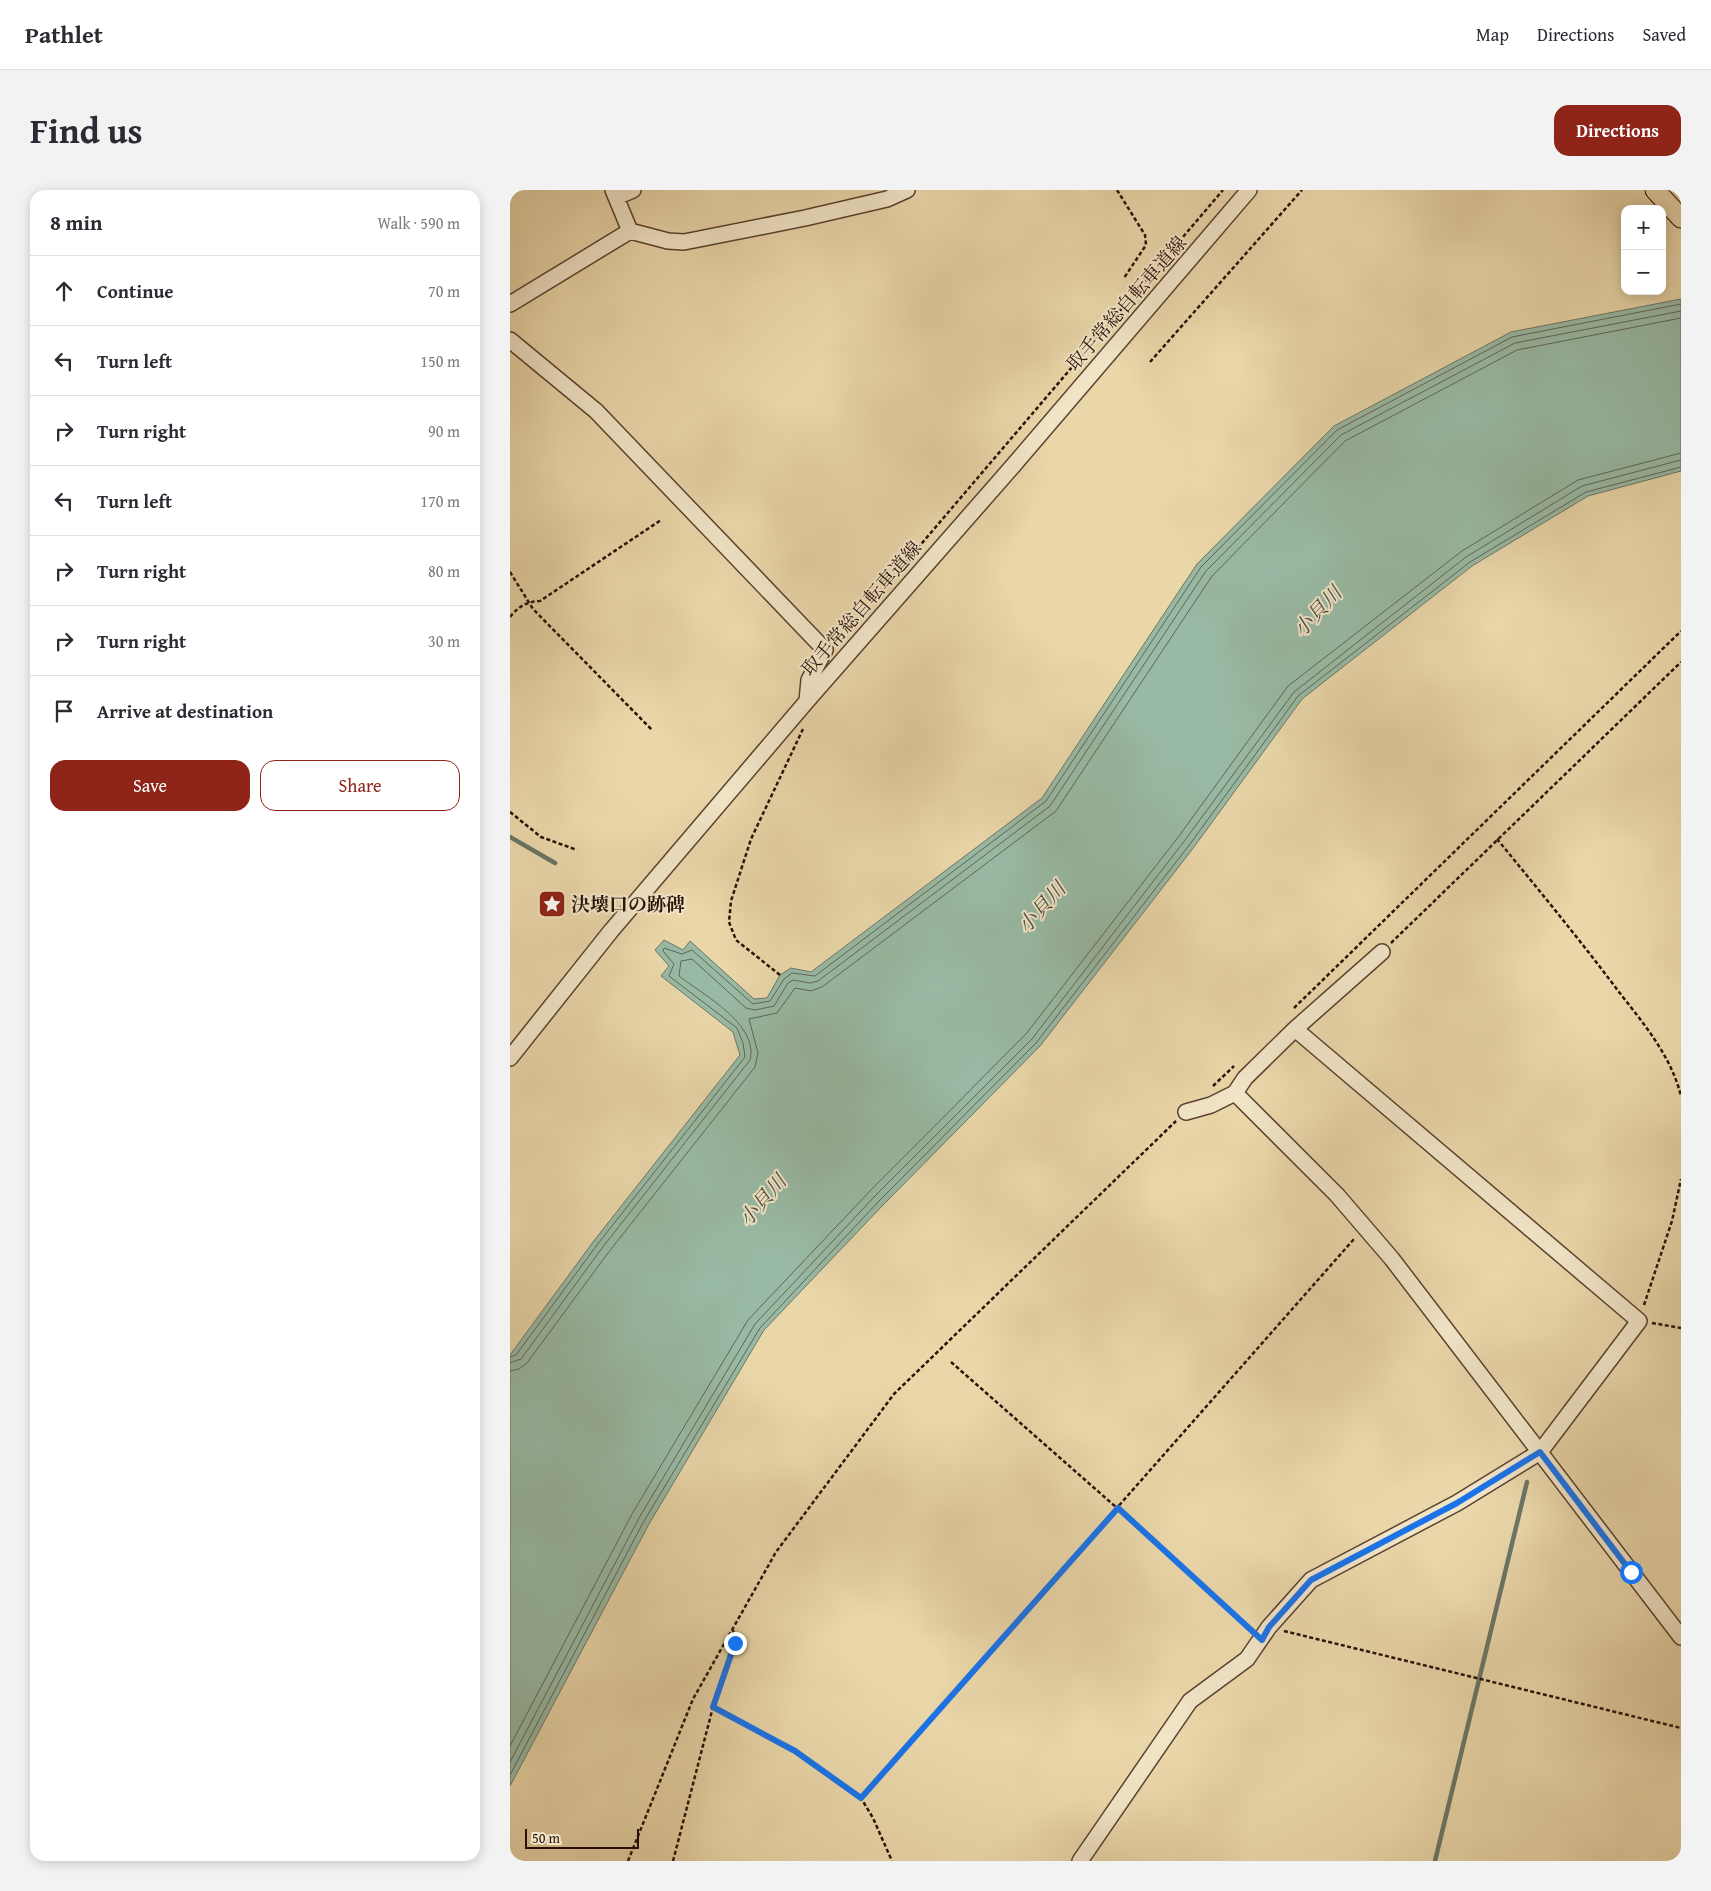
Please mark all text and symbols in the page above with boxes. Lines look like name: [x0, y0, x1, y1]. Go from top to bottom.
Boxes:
text: Pathlet: [25, 17, 103, 52]
text: Map: [1476, 21, 1509, 48]
text: Directions: [1537, 21, 1614, 48]
text: Saved: [1642, 21, 1686, 48]
text: Find us: [30, 105, 143, 156]
button: Directions: [1554, 105, 1681, 156]
map controls: [1621, 205, 1666, 295]
button: +: [1621, 205, 1666, 250]
text: 8 min: [50, 207, 102, 238]
text: Walk · 590 m: [377, 211, 460, 235]
street label: 取手常総自転車道線: [1059, 229, 1193, 377]
button: −: [1621, 250, 1666, 295]
icon: ahead: [50, 277, 78, 305]
text: Continue: [97, 277, 174, 305]
text: 70 m: [428, 279, 460, 303]
icon: left: [50, 347, 78, 375]
text: Turn left: [97, 347, 172, 375]
text: 150 m: [420, 349, 460, 373]
icon: right: [50, 417, 78, 445]
text: Turn right: [97, 417, 186, 445]
text: 90 m: [428, 419, 460, 443]
icon: left: [50, 487, 78, 515]
text: Turn left: [97, 487, 172, 515]
text: 170 m: [420, 489, 460, 513]
street label: 取手常総自転車道線: [794, 534, 928, 682]
icon: right: [50, 557, 78, 585]
text: Turn right: [97, 557, 186, 585]
text: 80 m: [428, 559, 460, 583]
water label: 小貝川: [1286, 578, 1349, 643]
icon: right: [50, 627, 78, 655]
text: Turn right: [97, 627, 186, 655]
text: 30 m: [428, 629, 460, 653]
icon: arrive: [50, 697, 78, 725]
text: Arrive at destination: [97, 697, 273, 725]
button: Save: [50, 760, 250, 811]
button: Share: [260, 760, 460, 811]
water label: 小貝川: [1010, 874, 1073, 939]
place icon: 決壊口の跡碑: [537, 889, 567, 919]
place label: 決壊口の跡碑: [571, 890, 685, 918]
water label: 小貝川: [731, 1166, 794, 1232]
route start: [1620, 1561, 1643, 1584]
route end: [724, 1632, 747, 1655]
scale bar: [525, 1826, 639, 1849]
text: 50 m: [532, 1828, 560, 1848]

